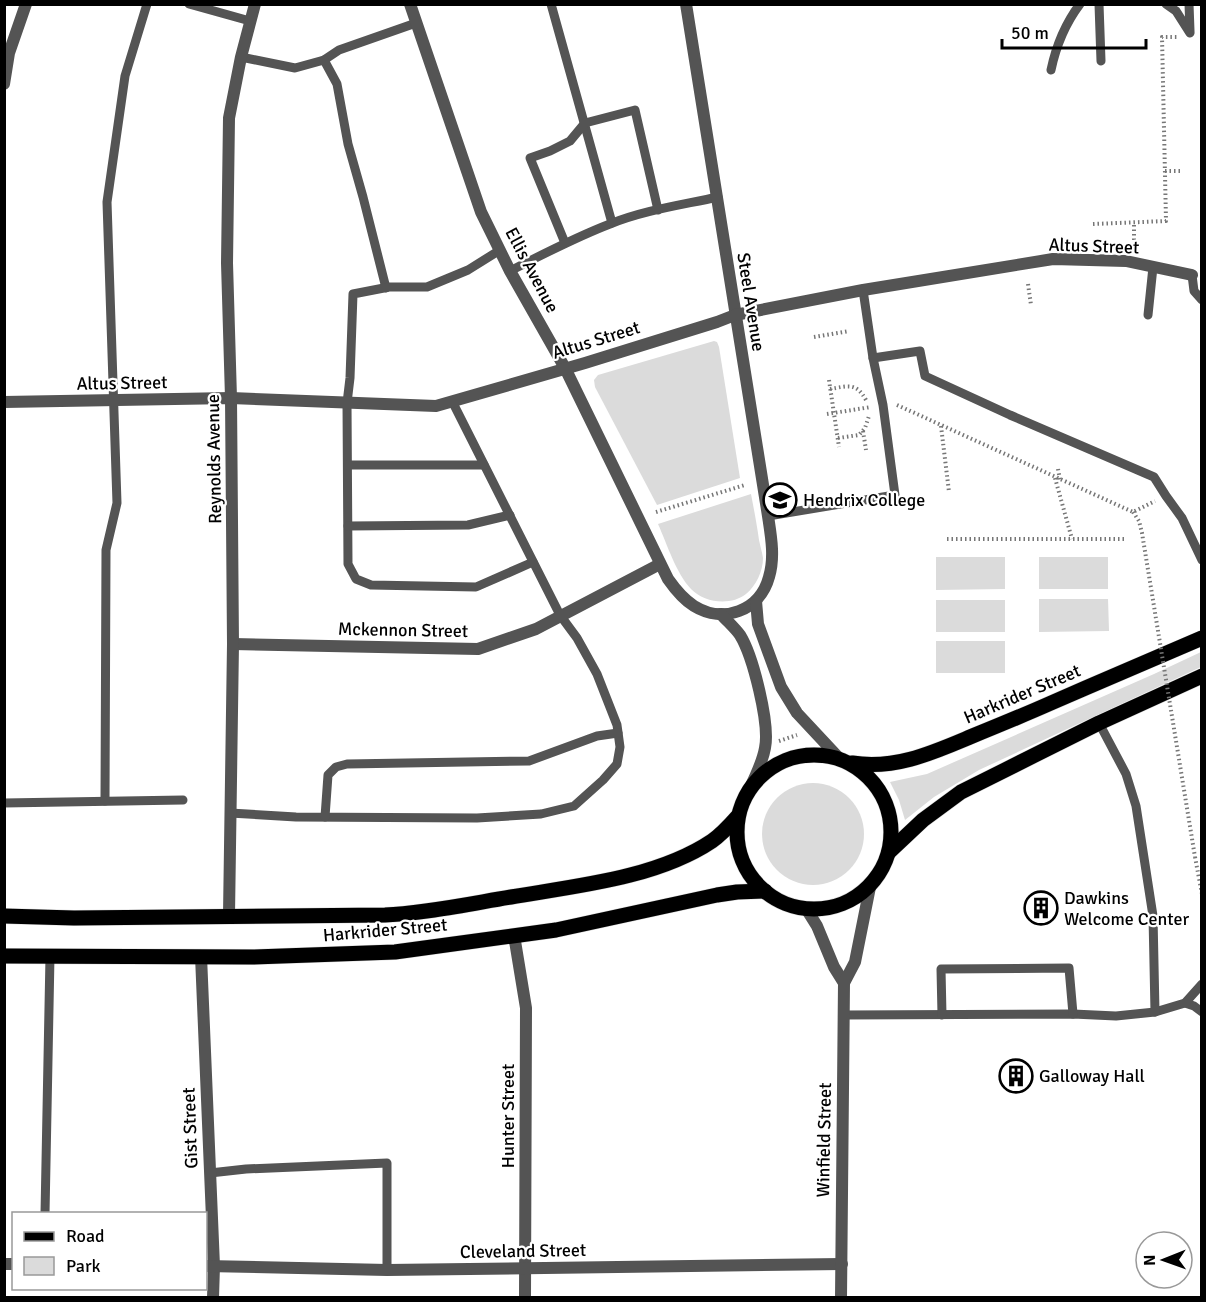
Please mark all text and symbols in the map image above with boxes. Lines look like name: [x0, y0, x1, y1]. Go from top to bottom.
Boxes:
scale bar: [1002, 12, 1146, 50]
text: 50 m: [1011, 22, 1049, 44]
street label: Ellis Avenue: [500, 224, 564, 316]
street label: Altus Street: [1048, 233, 1140, 259]
street label: Steel Avenue: [732, 251, 770, 353]
street label: Altus Street: [549, 316, 643, 364]
street label: Altus Street: [76, 371, 168, 395]
street label: Reynolds Avenue: [202, 394, 226, 524]
school or university icon: Hendrix College: [762, 482, 798, 518]
place label: Hendrix College: [803, 489, 925, 511]
street label: Mckennon Street: [338, 618, 468, 642]
street label: Harkrider Street: [960, 659, 1084, 729]
place label: Dawkins Welcome Center: [1064, 887, 1189, 930]
building icon: Dawkins Welcome Center: [1023, 890, 1059, 926]
street label: Harkrider Street: [322, 914, 448, 946]
building icon: Galloway Hall: [998, 1058, 1034, 1094]
street label: Hunter Street: [497, 1064, 519, 1168]
place label: Galloway Hall: [1039, 1065, 1145, 1087]
street label: Winfield Street: [812, 1082, 836, 1198]
street label: Gist Street: [178, 1087, 202, 1169]
legend: [12, 1212, 207, 1290]
text: Road: [66, 1225, 105, 1247]
north arrow: [1134, 1230, 1194, 1290]
street label: Cleveland Street: [460, 1239, 586, 1263]
text: Park: [66, 1255, 101, 1277]
text: N: [1140, 1255, 1160, 1266]

